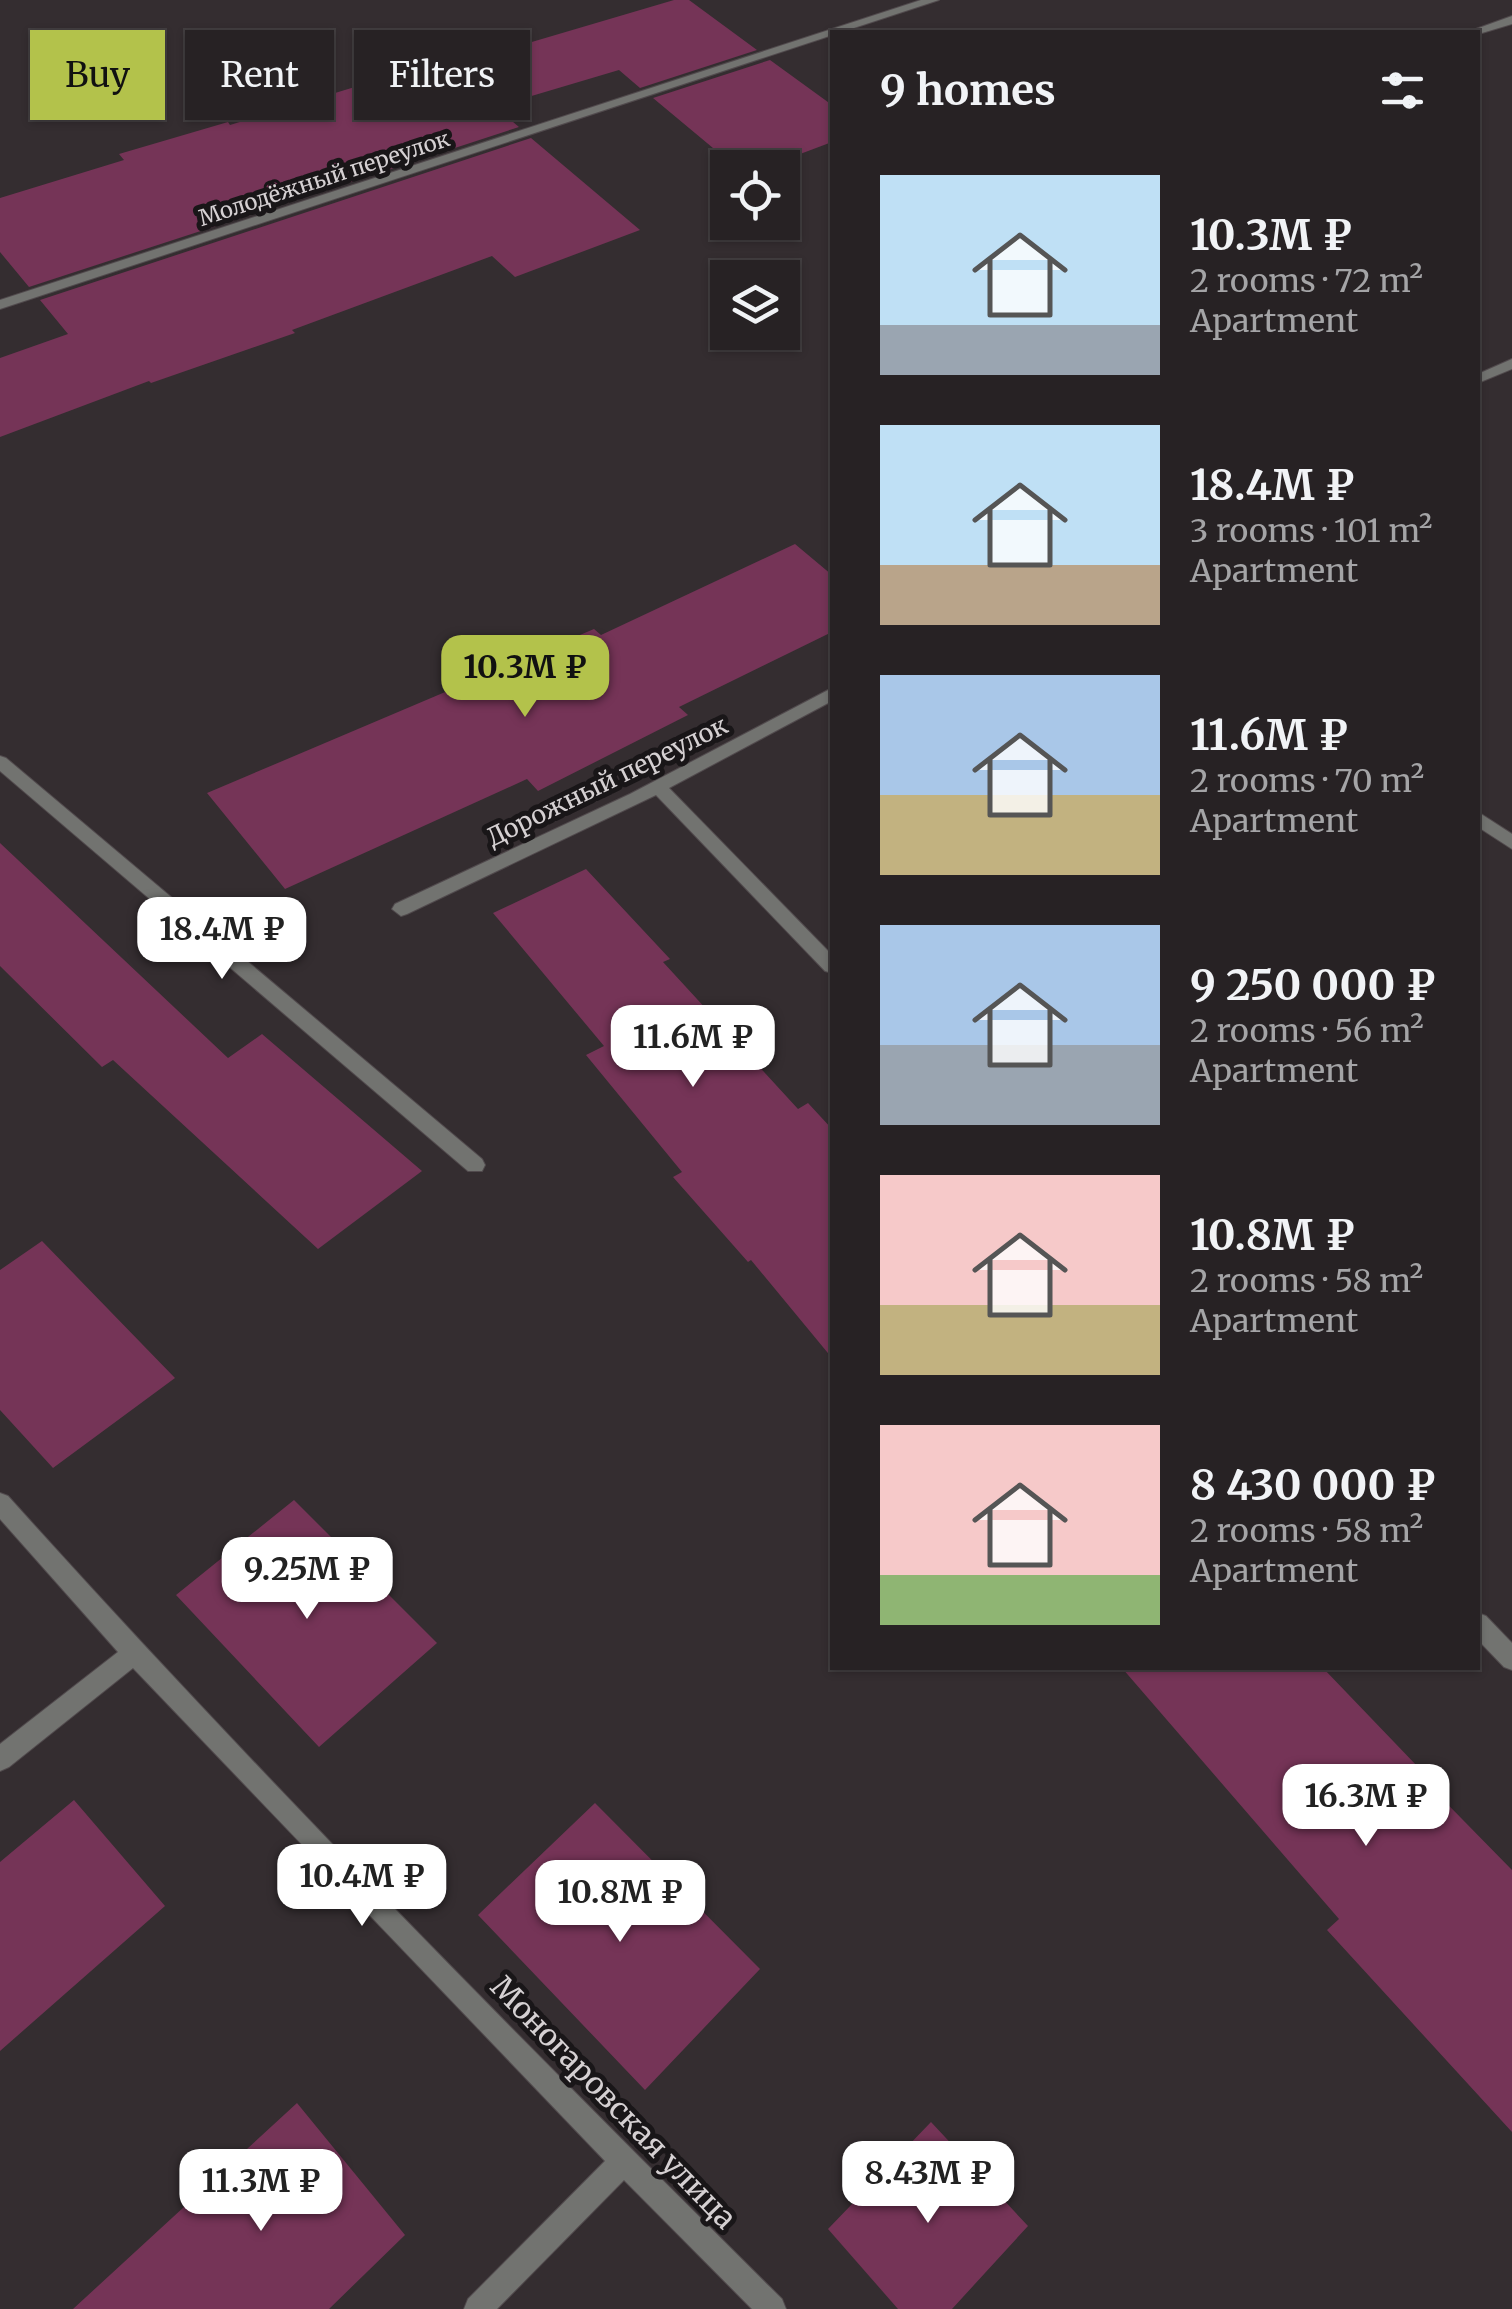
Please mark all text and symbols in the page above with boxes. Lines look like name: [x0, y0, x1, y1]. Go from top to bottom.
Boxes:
chip: Buy: [30, 30, 165, 120]
chip: Rent: [185, 30, 334, 120]
chip: Filters: [354, 30, 530, 120]
icon: filters: [1375, 63, 1430, 118]
text: 9 homes: [880, 64, 1056, 116]
street label: Молодёжный переулок: [195, 124, 453, 232]
map controls: [710, 150, 800, 350]
button: locate: [710, 150, 800, 240]
text: 10.3M ₽: [1190, 209, 1352, 261]
icon: home: [960, 215, 1080, 335]
button: layers: [710, 260, 800, 350]
text: 2 rooms · 72 m²: [1190, 261, 1423, 301]
text: Apartment: [1190, 301, 1358, 341]
text: 18.4M ₽: [1190, 459, 1355, 511]
icon: home: [960, 465, 1080, 585]
text: 3 rooms · 101 m²: [1190, 511, 1432, 551]
text: Apartment: [1190, 551, 1358, 591]
pin: 10.3M ₽: [433, 635, 617, 720]
text: 10.3M ₽: [463, 647, 587, 687]
street label: Дорожный переулок: [481, 709, 733, 853]
text: 11.6M ₽: [1190, 709, 1348, 761]
icon: home: [960, 715, 1080, 835]
text: 2 rooms · 70 m²: [1190, 761, 1424, 801]
text: Apartment: [1190, 801, 1358, 841]
pin: 18.4M ₽: [130, 897, 314, 982]
text: 18.4M ₽: [159, 909, 285, 949]
text: 9 250 000 ₽: [1190, 959, 1435, 1011]
icon: home: [960, 965, 1080, 1085]
pin: 11.6M ₽: [601, 1005, 785, 1090]
text: 2 rooms · 56 m²: [1190, 1011, 1424, 1051]
text: 11.6M ₽: [633, 1017, 753, 1057]
text: Apartment: [1190, 1051, 1358, 1091]
text: 10.8M ₽: [1190, 1209, 1355, 1261]
icon: home: [960, 1215, 1080, 1335]
text: 2 rooms · 58 m²: [1190, 1261, 1423, 1301]
text: Apartment: [1190, 1301, 1358, 1341]
text: 8 430 000 ₽: [1190, 1459, 1436, 1511]
icon: home: [960, 1465, 1080, 1585]
text: 2 rooms · 58 m²: [1190, 1511, 1423, 1551]
pin: 9.25M ₽: [215, 1537, 399, 1622]
text: 9.25M ₽: [244, 1549, 370, 1589]
text: Apartment: [1190, 1551, 1358, 1591]
pin: 16.3M ₽: [1274, 1764, 1458, 1849]
text: 16.3M ₽: [1304, 1776, 1428, 1816]
pin: 10.4M ₽: [270, 1844, 454, 1929]
text: 10.4M ₽: [299, 1856, 425, 1896]
pin: 10.8M ₽: [528, 1860, 712, 1945]
text: 10.8M ₽: [557, 1872, 683, 1912]
street label: Моногаровская улица: [483, 1968, 745, 2236]
pin: 8.43M ₽: [836, 2141, 1020, 2226]
pin: 11.3M ₽: [169, 2149, 353, 2234]
text: 8.43M ₽: [864, 2153, 992, 2193]
text: 11.3M ₽: [201, 2161, 321, 2201]

